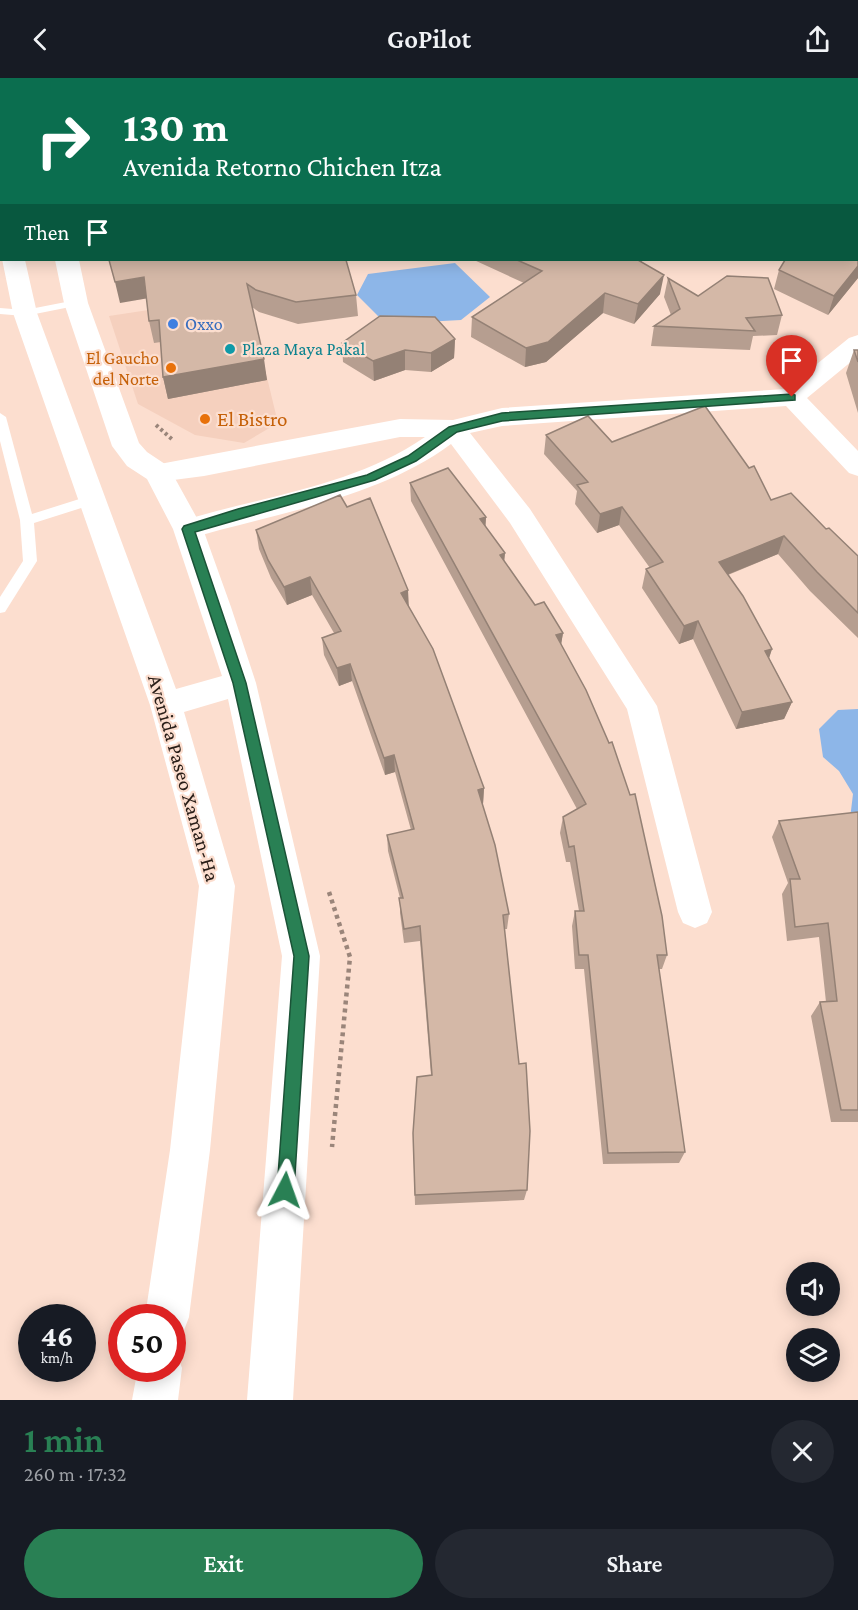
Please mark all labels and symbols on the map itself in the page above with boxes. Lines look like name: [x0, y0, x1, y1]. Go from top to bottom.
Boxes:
place label: Oxxo: [185, 314, 223, 334]
marker: Oxxo: [166, 317, 180, 331]
pin: [766, 335, 817, 397]
place label: Plaza Maya Pakal: [242, 339, 365, 359]
marker: Plaza Maya Pakal: [223, 342, 237, 356]
place label: El Gaucho del Norte: [86, 348, 159, 389]
marker: El Gaucho del Norte: [164, 361, 178, 375]
place label: El Bistro: [217, 407, 287, 431]
marker: El Bistro: [198, 412, 212, 426]
street label: Avenida Paseo Xaman-Ha: [143, 672, 225, 884]
position arrow: [253, 1158, 317, 1222]
speed limit sign: 50: [108, 1304, 186, 1382]

